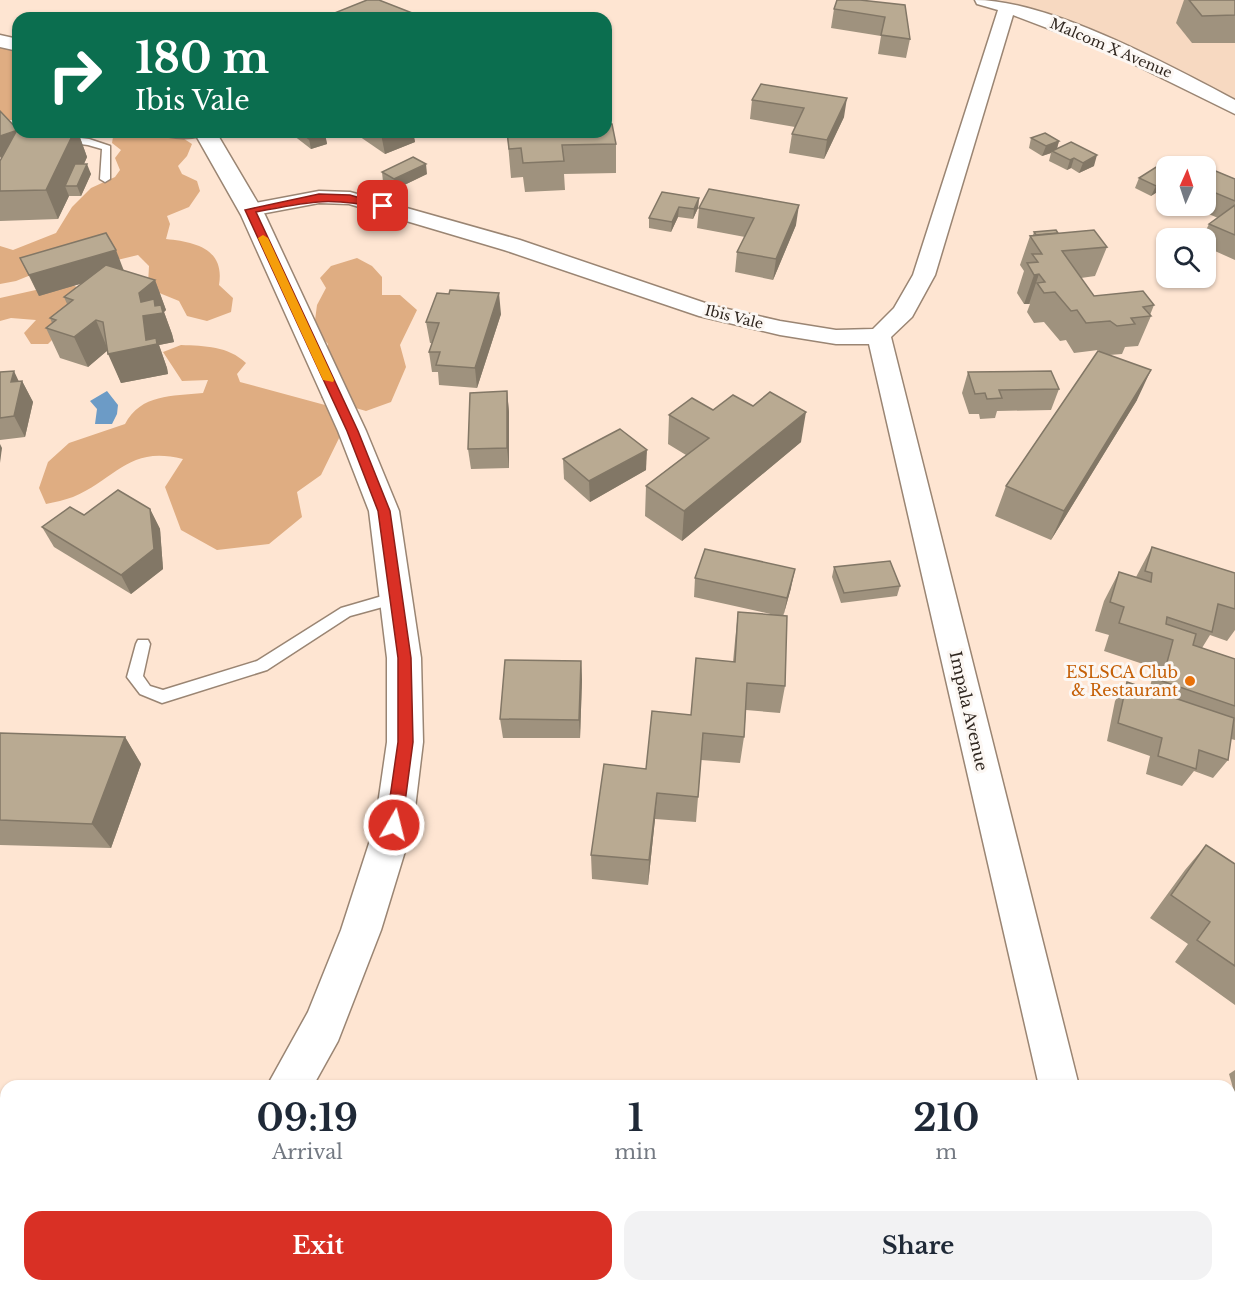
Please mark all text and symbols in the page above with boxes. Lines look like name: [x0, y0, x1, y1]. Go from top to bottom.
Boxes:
street label: Malcom X Avenue: [1047, 14, 1175, 82]
text: 180 m: [135, 32, 269, 84]
icon: right: [36, 36, 114, 114]
text: Ibis Vale: [135, 84, 250, 117]
north arrow: [1156, 156, 1216, 216]
map controls: [1156, 156, 1216, 288]
pin: [357, 180, 408, 231]
icon: arrive: [366, 189, 399, 222]
button: search: [1156, 228, 1216, 288]
street label: Ibis Vale: [703, 301, 765, 333]
street label: Impala Avenue: [945, 649, 993, 773]
place label: ESLSCA Club & Restaurant: [1066, 662, 1178, 700]
marker: ESLSCA Club & Restaurant: [1183, 674, 1197, 688]
position arrow: [362, 793, 426, 857]
text: 09:19: [256, 1096, 358, 1141]
text: 1: [628, 1096, 643, 1141]
text: 210: [913, 1096, 979, 1141]
text: Arrival: [272, 1140, 343, 1164]
text: min: [615, 1140, 657, 1164]
text: m: [936, 1140, 957, 1164]
button: Exit: [24, 1211, 612, 1280]
button: Share: [624, 1211, 1212, 1280]

